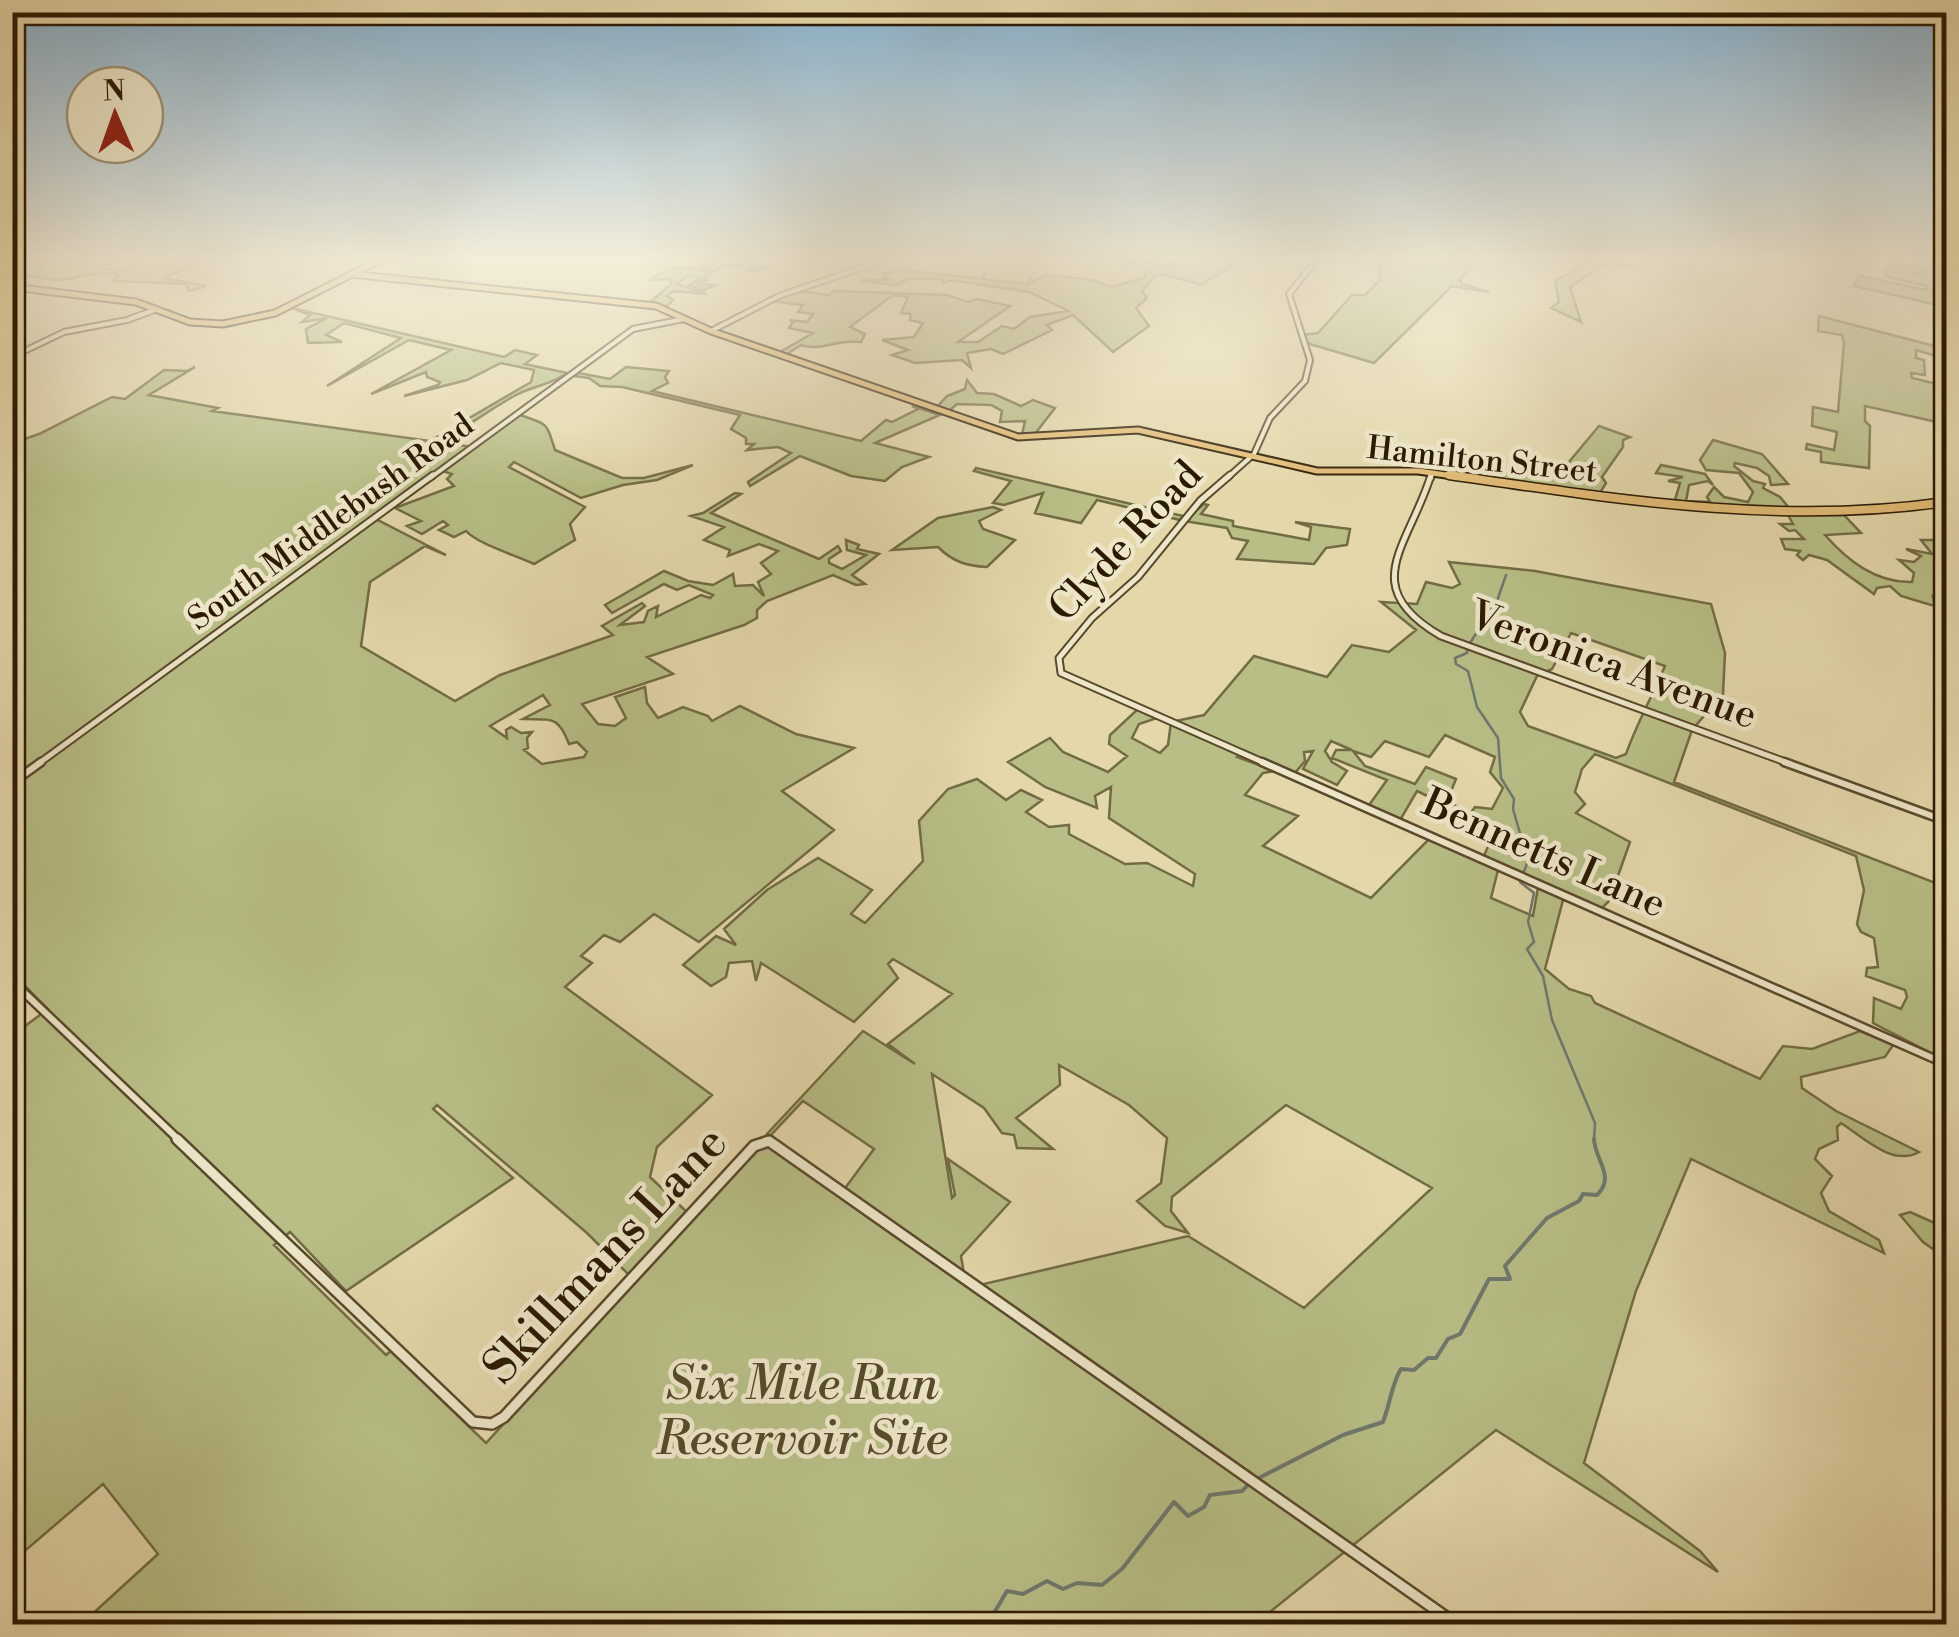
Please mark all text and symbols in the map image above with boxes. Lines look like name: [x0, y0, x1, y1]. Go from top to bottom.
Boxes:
north arrow: [65, 65, 165, 165]
text: N: [102, 74, 126, 109]
street label: South Middlebush Road: [180, 405, 482, 639]
street label: Hamilton Street: [1365, 428, 1599, 492]
street label: Clyde Road: [1039, 451, 1214, 634]
street label: Veronica Avenue: [1461, 590, 1764, 741]
street label: Bennetts Lane: [1414, 778, 1673, 930]
street label: Skillmans Lane: [471, 1114, 741, 1398]
park label: Six Mile Run Reservoir Site: [655, 1355, 948, 1470]

